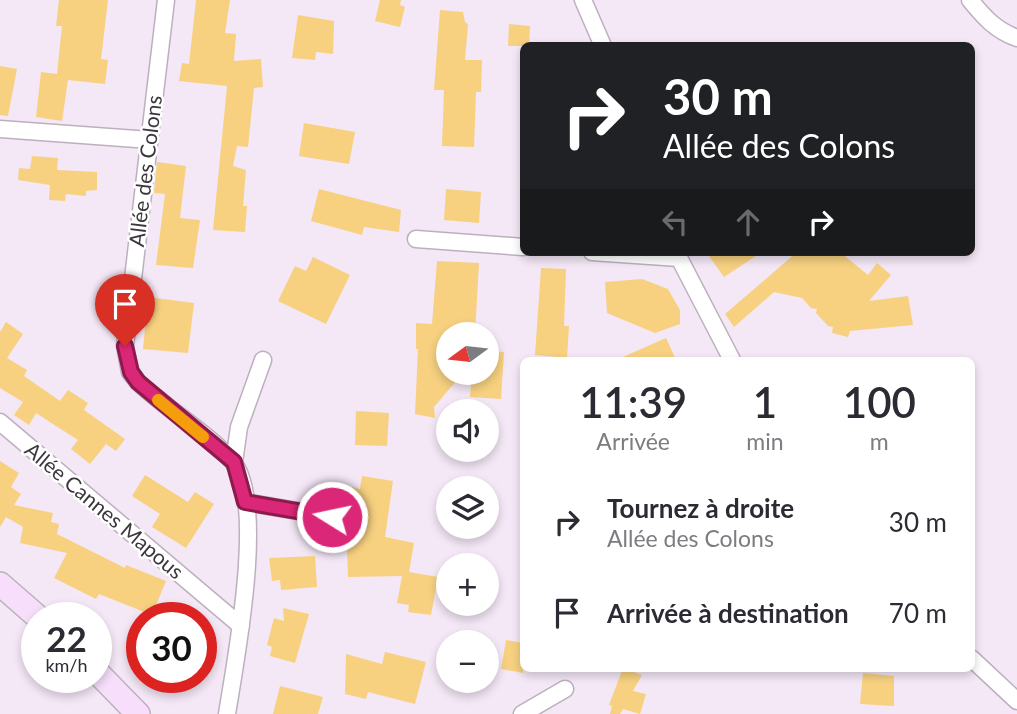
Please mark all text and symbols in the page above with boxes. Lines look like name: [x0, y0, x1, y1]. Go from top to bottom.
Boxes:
text: 30 m: [663, 67, 773, 125]
icon: right: [548, 70, 639, 161]
street label: Allée des Colons: [123, 94, 166, 248]
text: Allée des Colons: [663, 126, 895, 165]
icon: left: [656, 203, 694, 241]
icon: ahead: [729, 203, 767, 241]
icon: right: [802, 203, 840, 241]
pin: [95, 274, 155, 346]
icon: arrive: [106, 285, 144, 323]
north arrow: [436, 322, 499, 385]
map controls: [436, 322, 499, 693]
text: 11:39: [579, 377, 687, 427]
text: 1: [753, 377, 777, 427]
text: 100: [843, 377, 916, 427]
button: sound: [436, 399, 499, 462]
text: Arrivée: [596, 427, 670, 455]
text: min: [746, 427, 784, 455]
text: m: [870, 427, 889, 455]
street label: Allée Cannes Mapous: [21, 436, 189, 583]
button: layers: [436, 476, 499, 539]
position arrow: [295, 480, 369, 554]
text: Tournez à droite: [607, 492, 794, 524]
icon: right: [548, 503, 586, 541]
text: 30 m: [889, 506, 947, 538]
text: Allée des Colons: [607, 524, 774, 552]
button: +: [436, 553, 499, 616]
icon: arrive: [548, 594, 586, 632]
text: Arrivée à destination: [607, 597, 849, 629]
text: 70 m: [889, 597, 947, 629]
speed limit sign: 30: [126, 602, 217, 693]
text: 22: [46, 617, 87, 659]
button: −: [436, 630, 499, 693]
text: km/h: [45, 654, 88, 676]

